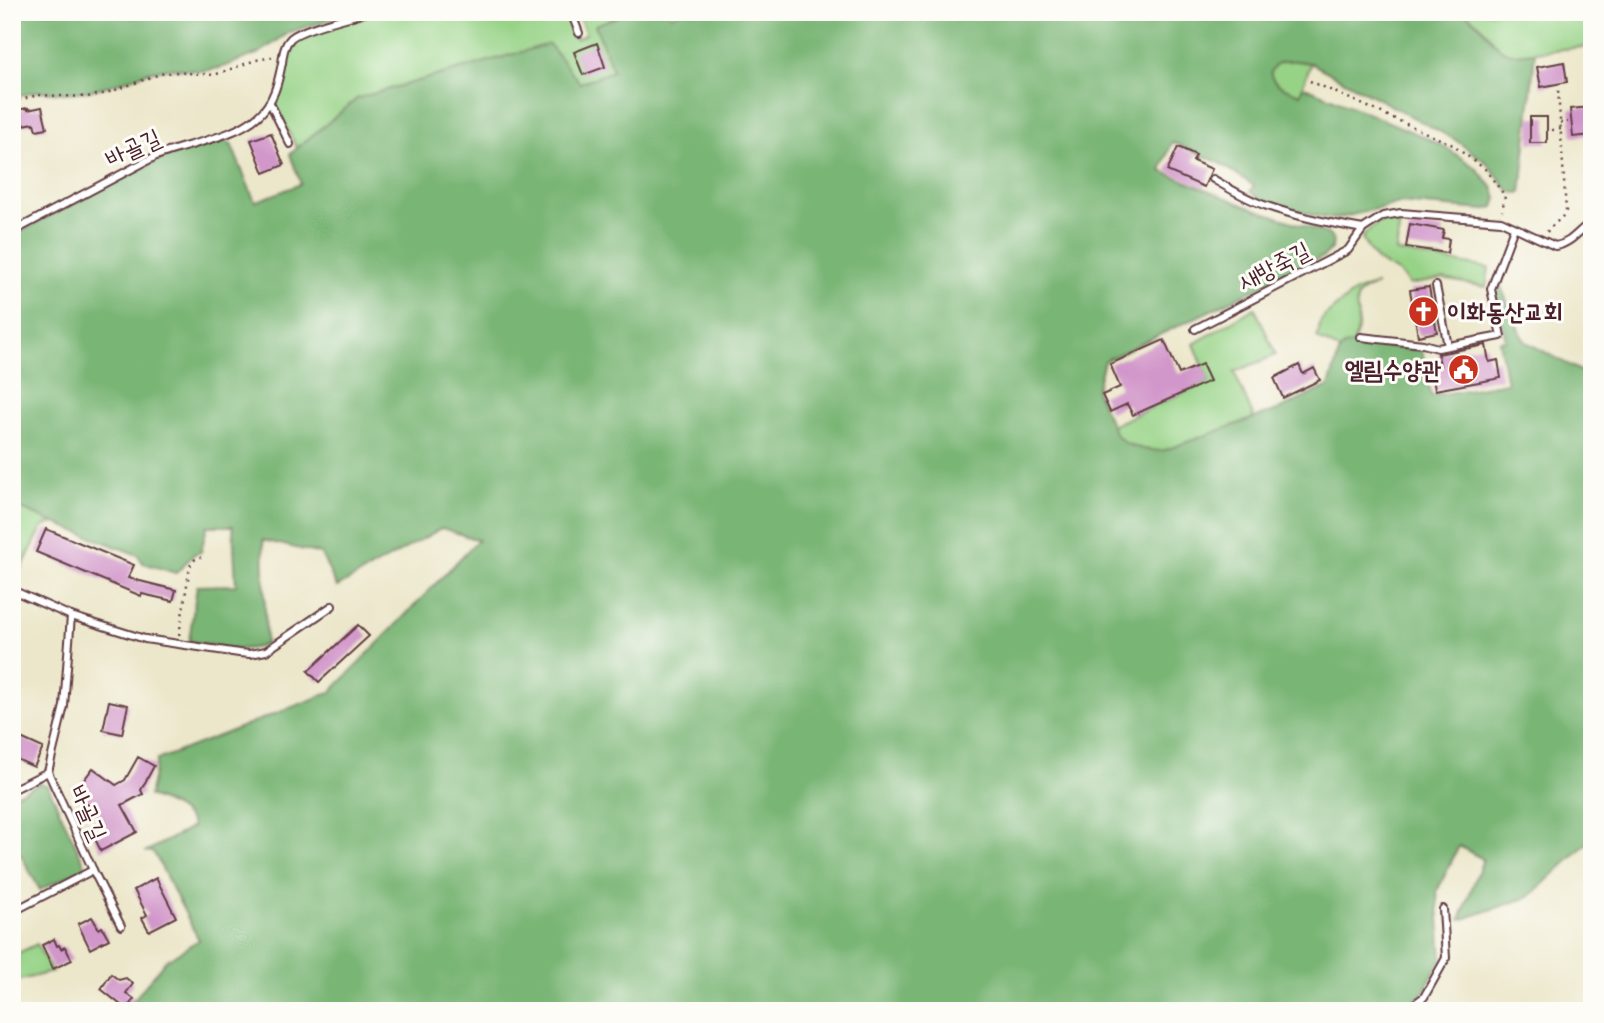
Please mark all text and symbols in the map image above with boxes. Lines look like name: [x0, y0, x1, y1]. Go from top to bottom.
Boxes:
street label: 바골길: [101, 123, 166, 176]
street label: 새방죽길: [1233, 236, 1316, 299]
church icon: 이화동산교회: [1407, 295, 1441, 329]
place label: 이화동산교회: [1447, 298, 1563, 329]
public building icon: 엘림수양관: [1447, 353, 1481, 387]
place label: 엘림수양관: [1344, 356, 1442, 387]
street label: 바골길: [61, 781, 113, 846]

